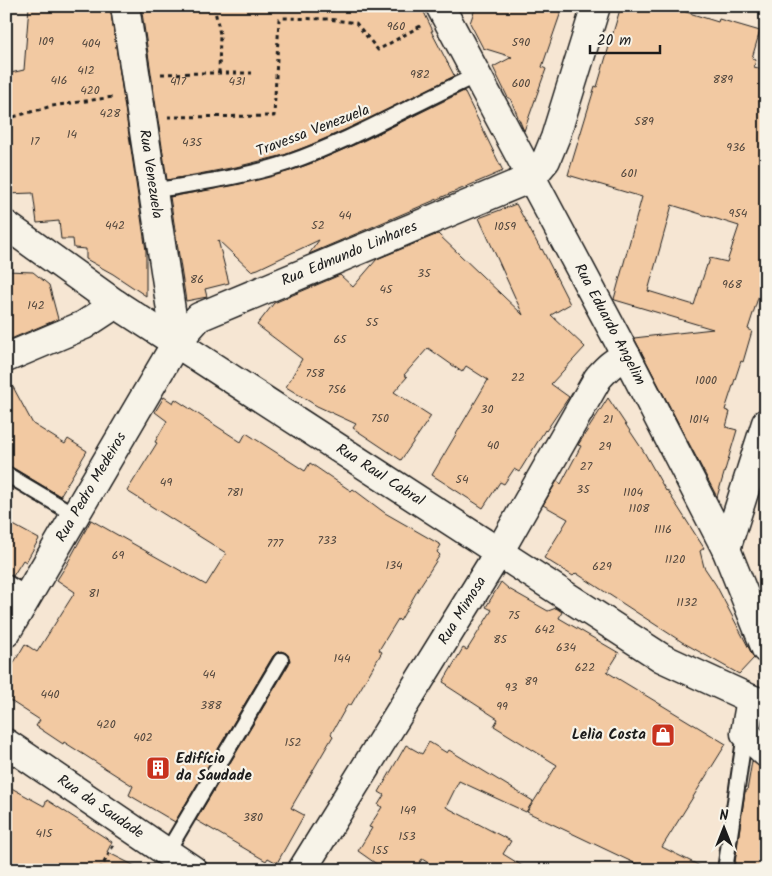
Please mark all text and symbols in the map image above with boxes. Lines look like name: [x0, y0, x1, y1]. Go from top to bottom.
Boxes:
house number: 960: [387, 17, 405, 36]
scale bar: [590, 22, 660, 54]
text: 20 m: [597, 29, 631, 53]
house number: 109: [38, 32, 54, 51]
house number: 590: [512, 33, 530, 52]
house number: 404: [81, 34, 101, 53]
house number: 412: [77, 61, 95, 80]
house number: 982: [410, 65, 430, 84]
house number: 889: [713, 70, 733, 89]
house number: 416: [50, 71, 68, 90]
house number: 417: [170, 72, 186, 91]
house number: 431: [228, 72, 246, 91]
house number: 600: [512, 74, 530, 93]
house number: 420: [80, 81, 100, 100]
street label: Travessa Venezuela: [253, 98, 373, 164]
house number: 428: [100, 104, 121, 123]
house number: 589: [634, 112, 654, 131]
house number: 14: [67, 125, 78, 144]
street label: Rua Venezuela: [132, 128, 169, 220]
house number: 17: [30, 132, 40, 151]
house number: 435: [182, 133, 204, 152]
house number: 936: [726, 138, 746, 157]
house number: 601: [621, 164, 637, 183]
house number: 954: [729, 204, 748, 223]
house number: 44: [338, 206, 352, 225]
street label: Rua Edmundo Linhares: [278, 215, 422, 293]
house number: 442: [105, 216, 125, 235]
house number: 52: [311, 216, 325, 235]
house number: 1059: [494, 217, 516, 236]
street label: Rua Eduardo Angelim: [567, 259, 652, 390]
house number: 35: [417, 264, 432, 283]
house number: 86: [190, 270, 204, 289]
house number: 968: [722, 275, 743, 294]
house number: 45: [379, 280, 394, 299]
house number: 142: [27, 296, 45, 315]
house number: 55: [366, 313, 380, 332]
house number: 65: [333, 330, 348, 349]
house number: 758: [305, 364, 325, 383]
house number: 22: [511, 368, 525, 387]
house number: 1000: [695, 371, 717, 390]
house number: 756: [328, 380, 346, 399]
house number: 30: [481, 400, 493, 419]
house number: 750: [371, 409, 389, 428]
house number: 21: [603, 410, 614, 429]
house number: 1014: [689, 410, 709, 429]
street label: Rua Pedro Medeiros: [50, 427, 133, 547]
house number: 40: [487, 436, 499, 455]
street label: Rua Raul Cabral: [331, 437, 429, 513]
house number: 29: [599, 437, 612, 456]
house number: 27: [580, 457, 593, 476]
house number: 54: [455, 470, 469, 489]
house number: 49: [160, 473, 172, 492]
house number: 35: [576, 480, 591, 499]
house number: 781: [227, 483, 243, 502]
house number: 1104: [623, 483, 643, 502]
house number: 1108: [629, 499, 650, 518]
house number: 1116: [654, 520, 672, 539]
house number: 733: [317, 531, 337, 550]
house number: 777: [267, 534, 284, 553]
house number: 69: [112, 546, 124, 565]
house number: 1120: [665, 550, 685, 569]
house number: 134: [385, 556, 403, 575]
house number: 629: [592, 557, 612, 576]
street label: Rua Mimosa: [432, 572, 493, 650]
house number: 81: [89, 584, 100, 603]
house number: 1132: [676, 593, 698, 612]
house number: 75: [508, 606, 522, 625]
house number: 642: [535, 620, 555, 639]
house number: 85: [493, 630, 508, 649]
house number: 634: [556, 638, 576, 657]
house number: 144: [334, 649, 351, 668]
house number: 622: [575, 658, 595, 677]
house number: 44: [202, 665, 216, 684]
house number: 89: [524, 672, 538, 691]
house number: 93: [505, 678, 517, 697]
house number: 440: [40, 685, 60, 704]
house number: 388: [200, 696, 222, 715]
house number: 99: [496, 697, 508, 716]
house number: 420: [96, 715, 116, 734]
shop icon: Lelia Costa: [650, 722, 676, 748]
place label: Lelia Costa: [572, 723, 646, 747]
house number: 402: [133, 728, 153, 747]
house number: 152: [284, 733, 302, 752]
place label: Edifício da Saudade: [176, 747, 253, 788]
building icon: Edifício da Saudade: [145, 755, 171, 781]
street label: Rua da Saudade: [52, 769, 149, 845]
house number: 149: [400, 801, 416, 820]
north arrow: [700, 804, 750, 854]
text: N: [720, 805, 729, 827]
house number: 380: [243, 808, 263, 827]
house number: 415: [36, 824, 54, 843]
house number: 153: [398, 827, 416, 846]
house number: 155: [372, 841, 390, 860]

